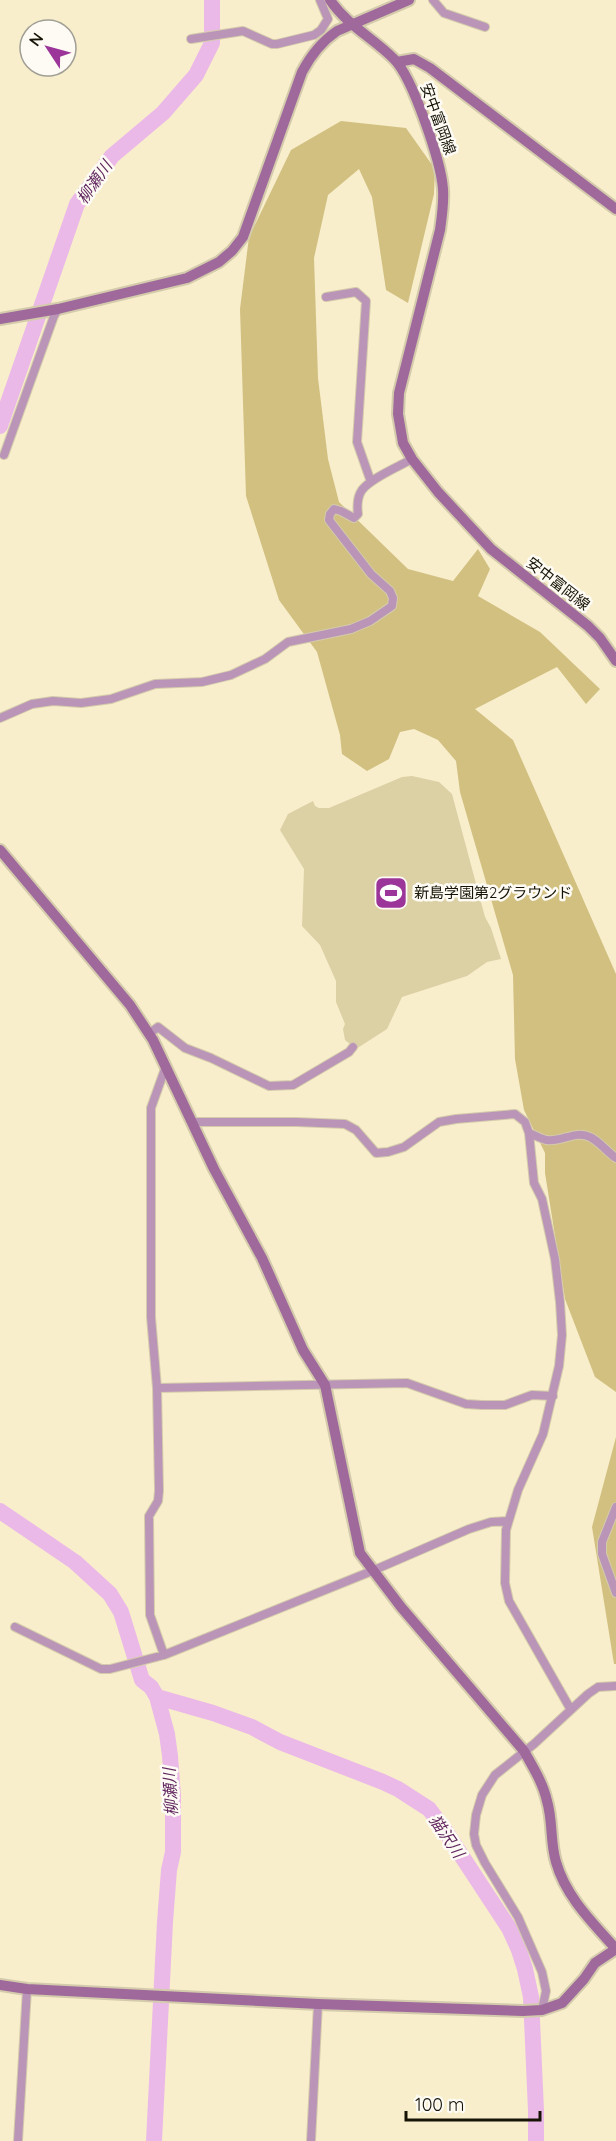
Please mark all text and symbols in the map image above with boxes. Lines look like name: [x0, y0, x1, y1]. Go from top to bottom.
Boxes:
north arrow: [18, 18, 78, 78]
text: N: [24, 29, 47, 50]
street label: 安中富岡線: [417, 80, 460, 157]
water label: 柳瀬川: [72, 155, 117, 207]
street label: 安中富岡線: [523, 553, 594, 614]
sports icon: 新島学園第2グラウンド: [373, 875, 409, 911]
place label: 新島学園第2グラウンド: [414, 883, 572, 902]
water label: 柳瀬川: [159, 1766, 181, 1816]
water label: 猫沢川: [425, 1811, 470, 1863]
scale bar: [406, 2084, 540, 2122]
text: 100 m: [415, 2093, 464, 2116]

